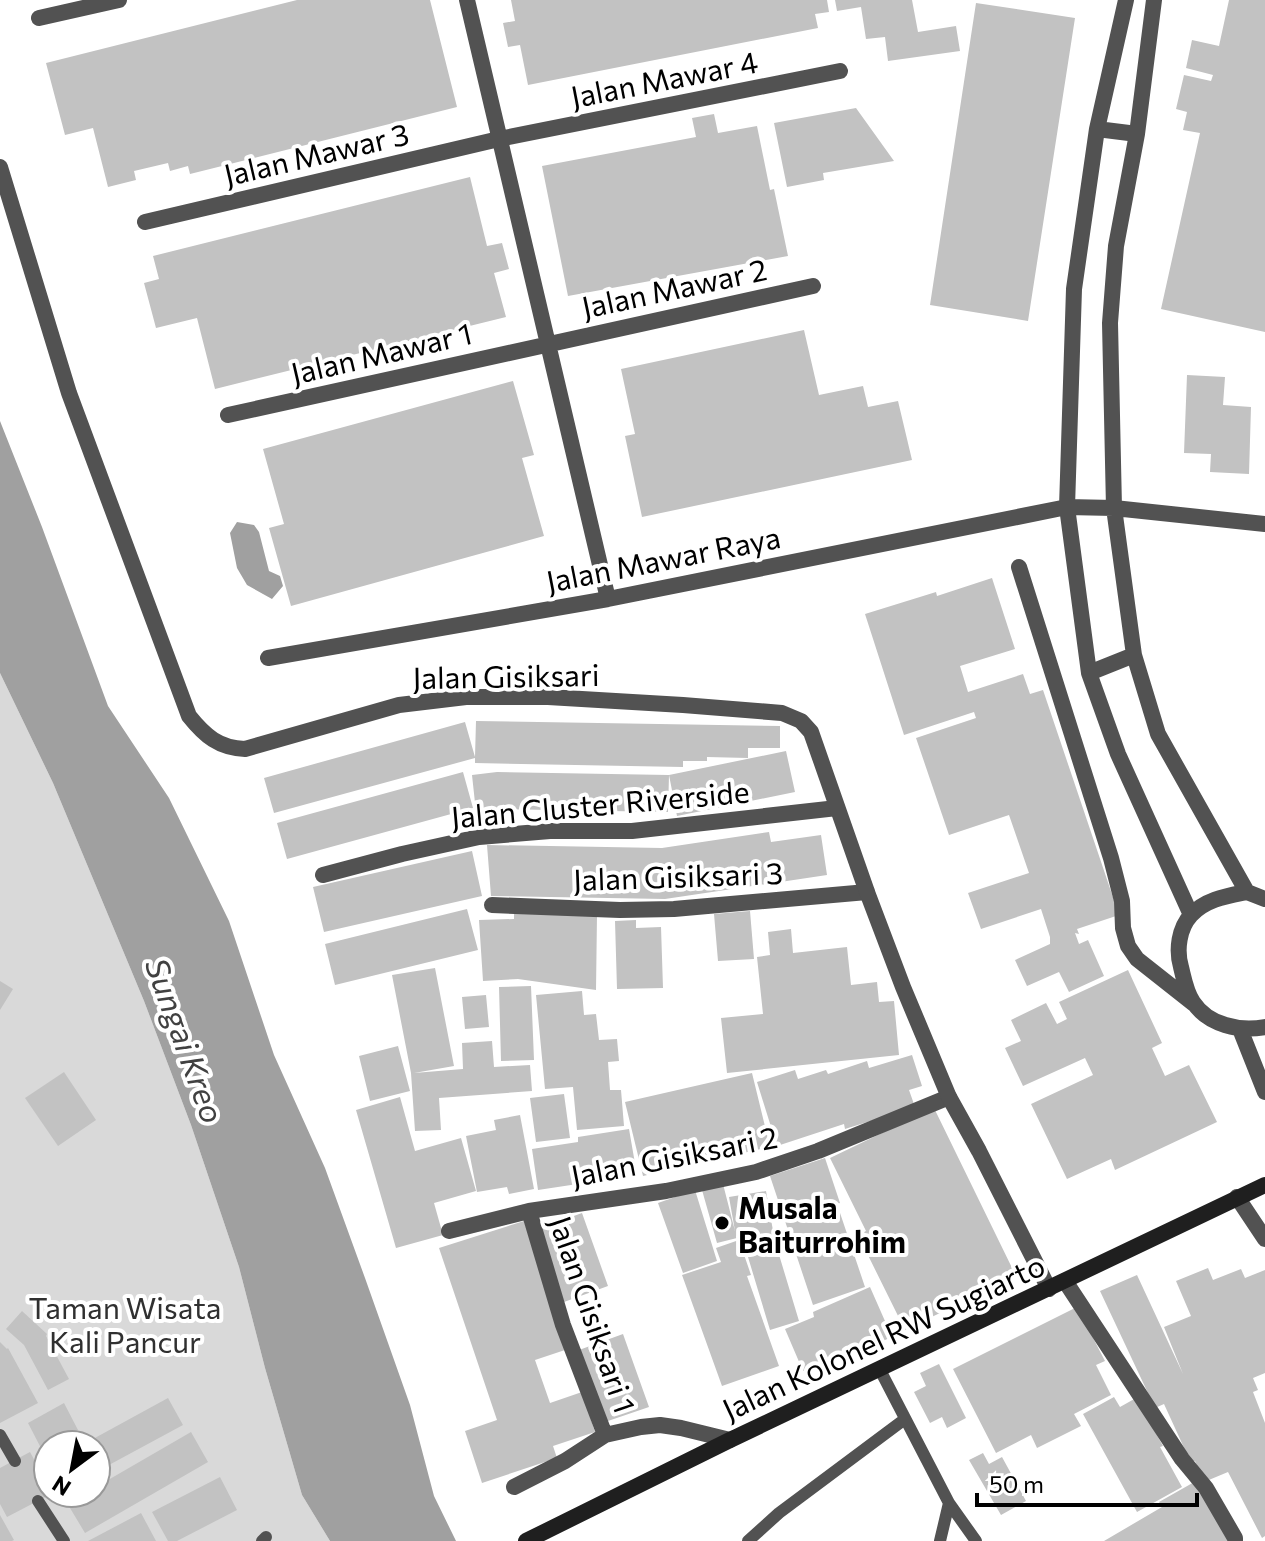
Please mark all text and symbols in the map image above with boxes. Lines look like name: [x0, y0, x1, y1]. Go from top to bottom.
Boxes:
street label: Jalan Mawar 4: [567, 42, 761, 114]
street label: Jalan Mawar 3: [220, 114, 412, 192]
street label: Jalan Mawar 2: [578, 249, 770, 325]
street label: Jalan Mawar 1: [287, 313, 475, 391]
street label: Jalan Mawar Raya: [543, 517, 783, 599]
street label: Jalan Gisiksari: [412, 655, 600, 695]
street label: Jalan Cluster Riverside: [449, 772, 751, 834]
street label: Jalan Gisiksari 3: [572, 853, 784, 897]
water label: Sungai Kreo: [138, 952, 234, 1128]
street label: Jalan Gisiksari 2: [568, 1117, 780, 1193]
place label: Musala Baiturrohim: [738, 1188, 906, 1259]
street label: Jalan Gisiksari 1: [543, 1211, 645, 1417]
marker: Musala Baiturrohim: [713, 1214, 731, 1232]
street label: Jalan Kolonel RW Sugiarto: [716, 1245, 1050, 1427]
park label: Taman Wisata Kali Pancur: [29, 1288, 221, 1359]
north arrow: [32, 1429, 112, 1509]
scale bar: [977, 1457, 1197, 1507]
text: 50 m: [989, 1469, 1044, 1498]
text: N: [47, 1471, 75, 1502]

